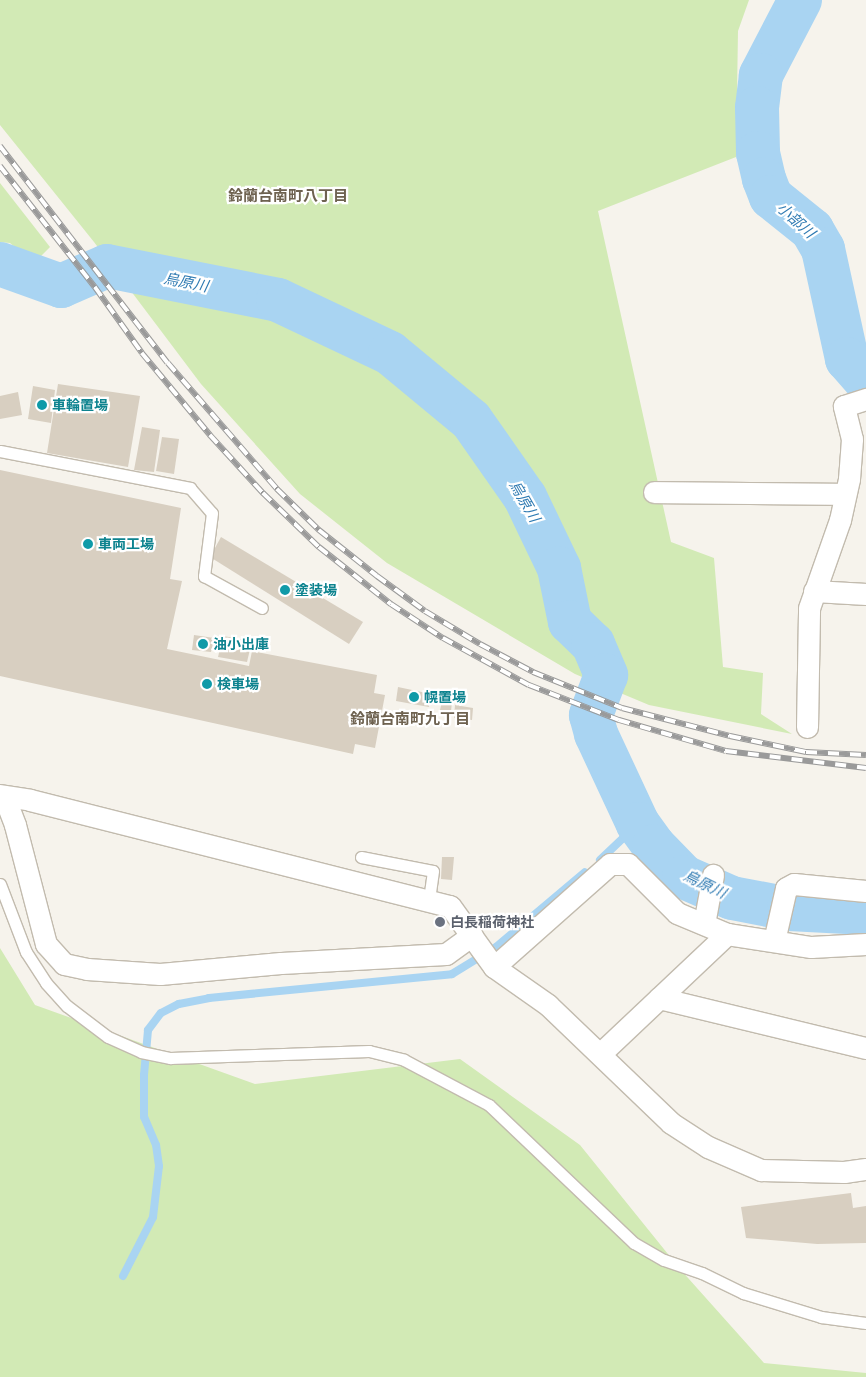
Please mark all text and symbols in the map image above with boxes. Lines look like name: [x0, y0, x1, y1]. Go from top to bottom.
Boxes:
district label: 鈴蘭台南町八丁目: [228, 187, 348, 205]
water label: 小部川: [773, 198, 819, 242]
water label: 烏原川: [162, 269, 210, 295]
place label: 車輪置場: [52, 397, 108, 413]
marker: 車輪置場: [36, 399, 48, 411]
water label: 烏原川: [506, 477, 544, 525]
place label: 車両工場: [98, 536, 154, 552]
marker: 車両工場: [82, 538, 94, 550]
place label: 塗装場: [295, 582, 337, 598]
marker: 塗装場: [279, 584, 291, 596]
place label: 油小出庫: [213, 636, 269, 652]
marker: 油小出庫: [197, 638, 209, 650]
place label: 検車場: [217, 676, 259, 692]
marker: 検車場: [201, 678, 213, 690]
place label: 幌置場: [424, 689, 466, 705]
marker: 幌置場: [408, 691, 420, 703]
district label: 鈴蘭台南町九丁目: [350, 710, 470, 728]
water label: 烏原川: [681, 866, 729, 902]
place label: 白長稲荷神社: [450, 914, 534, 930]
marker: 白長稲荷神社: [434, 916, 446, 928]

